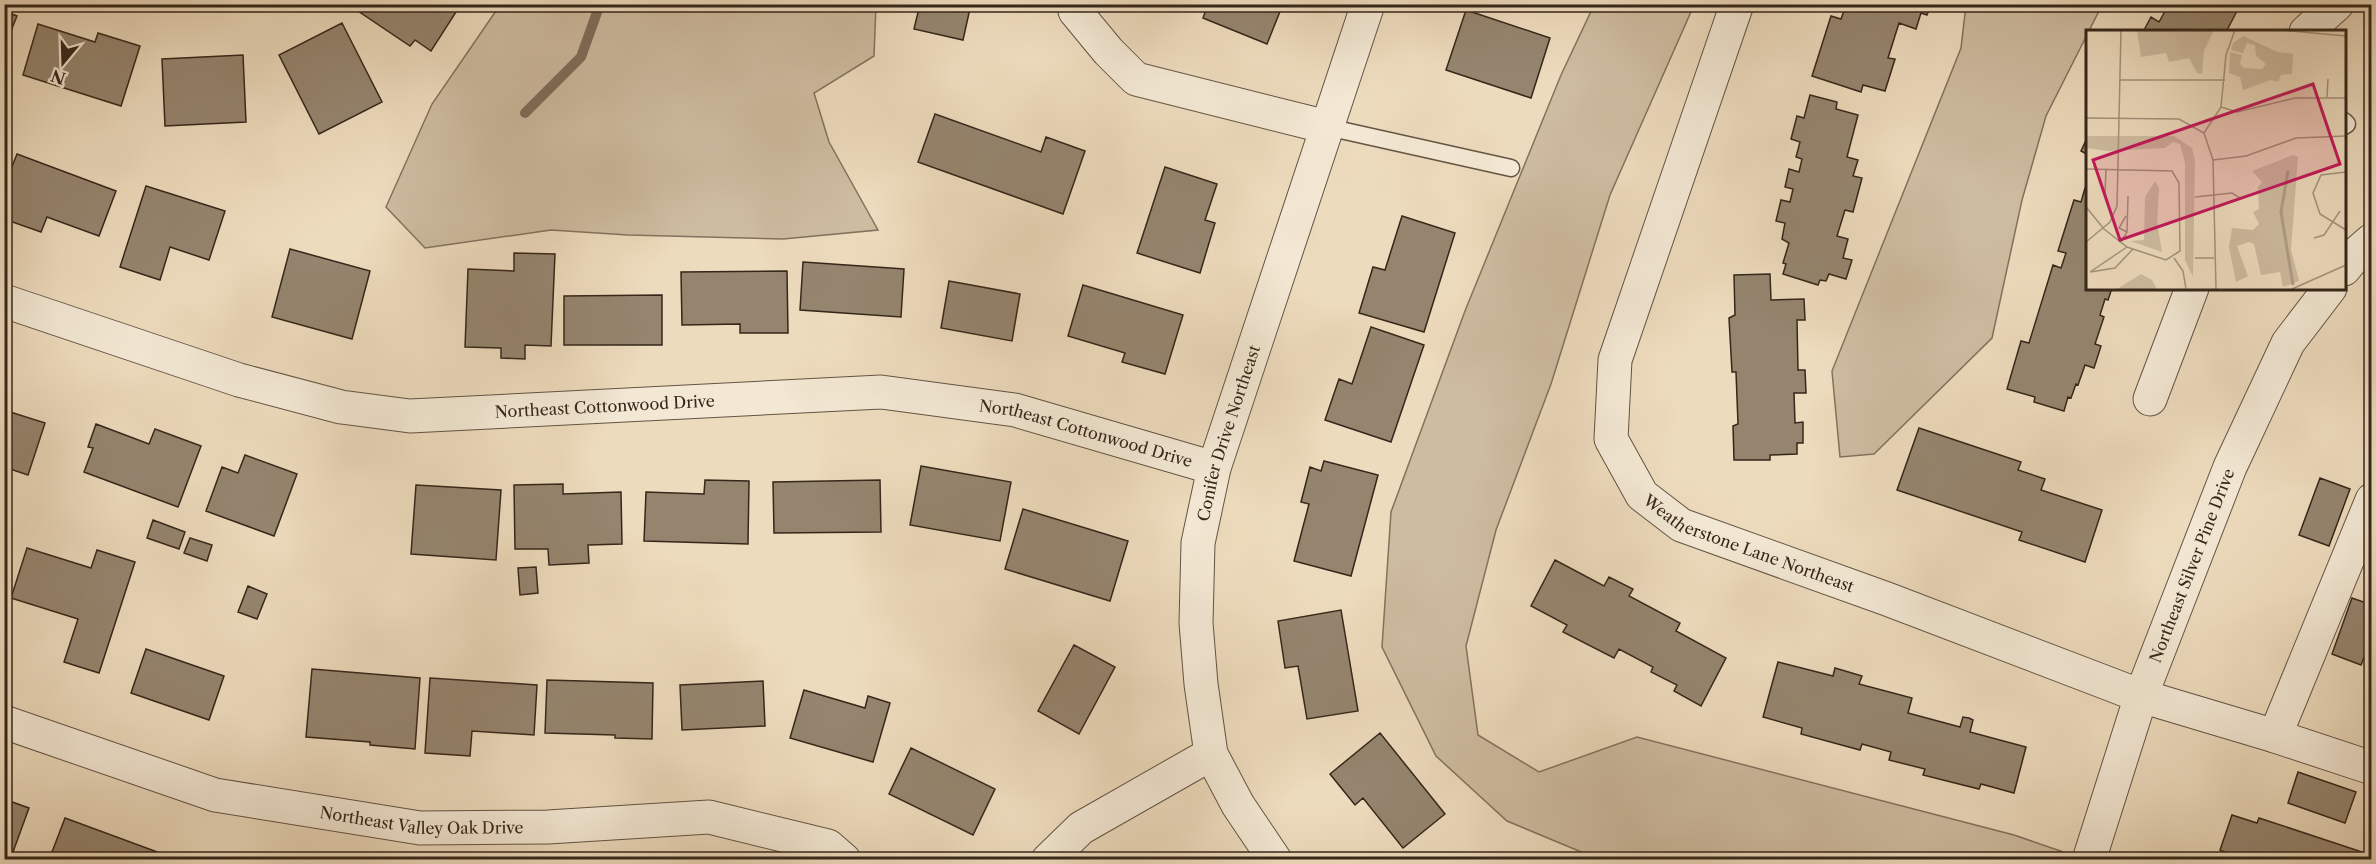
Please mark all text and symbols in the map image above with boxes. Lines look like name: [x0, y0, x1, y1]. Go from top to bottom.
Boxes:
inset map: [2086, 30, 2346, 290]
north arrow: [33, 33, 93, 93]
text: N: [48, 65, 68, 89]
street label: Conifer Drive Northeast: [1193, 342, 1264, 523]
street label: Northeast Cottonwood Drive: [494, 390, 715, 422]
street label: Northeast Cottonwood Drive: [978, 395, 1195, 471]
street label: Northeast Silver Pine Drive: [2145, 466, 2238, 665]
street label: Weatherstone Lane Northeast: [1639, 489, 1857, 596]
street label: Northeast Valley Oak Drive: [318, 802, 524, 838]

